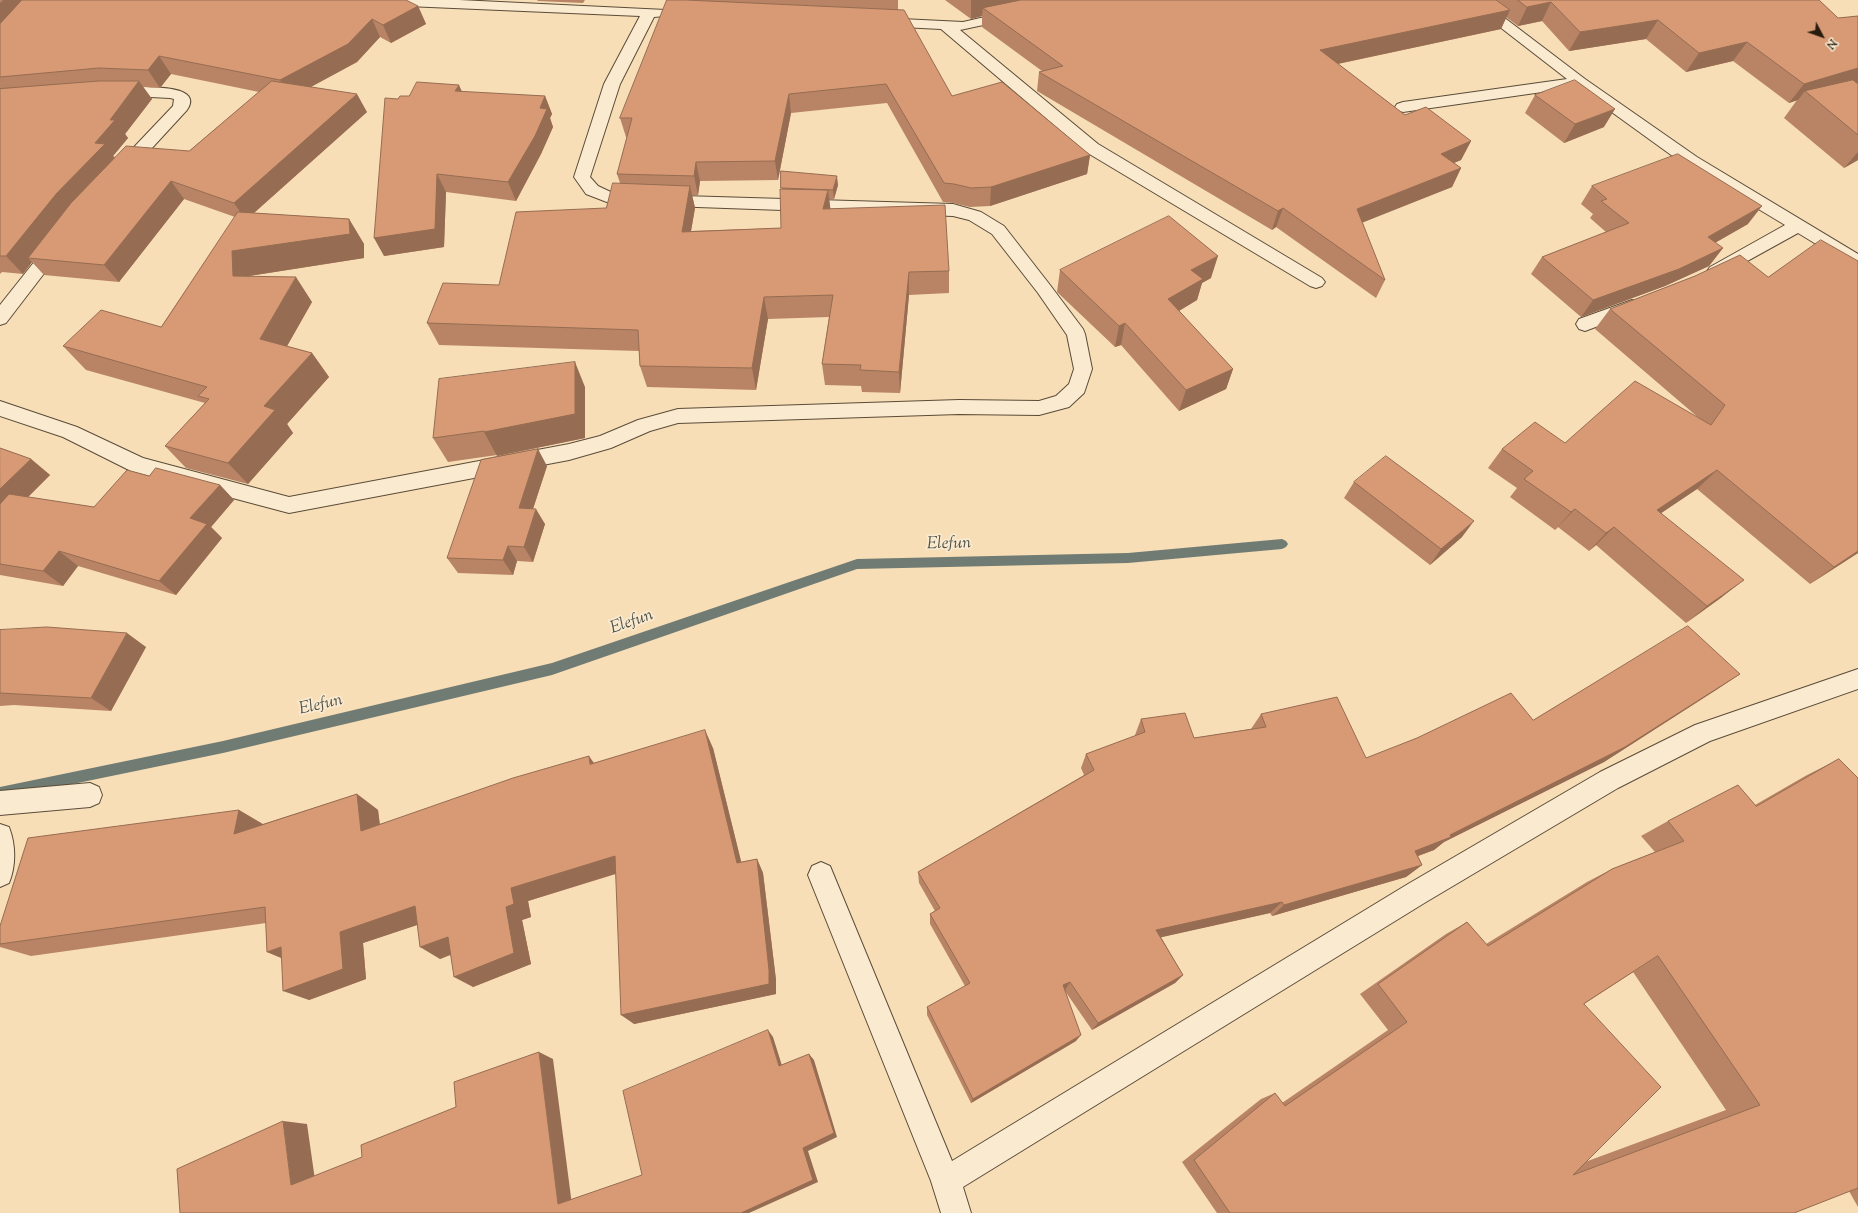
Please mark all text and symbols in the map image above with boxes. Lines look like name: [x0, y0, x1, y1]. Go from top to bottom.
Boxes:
north arrow: [1802, 16, 1842, 56]
text: N: [1822, 35, 1840, 52]
water label: Elefun: [927, 534, 971, 556]
water label: Elefun: [608, 606, 656, 640]
water label: Elefun: [297, 691, 345, 721]

